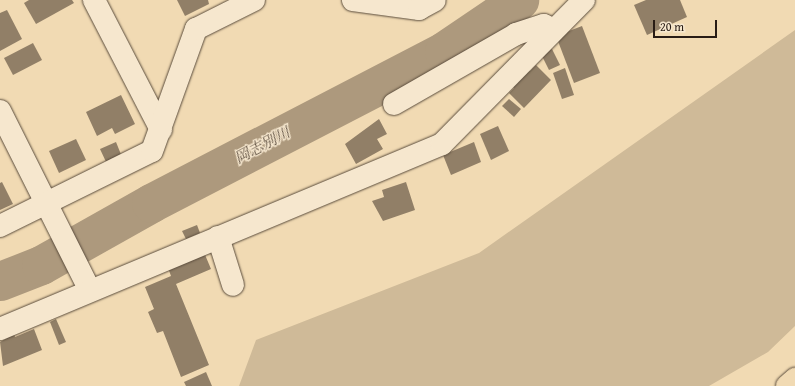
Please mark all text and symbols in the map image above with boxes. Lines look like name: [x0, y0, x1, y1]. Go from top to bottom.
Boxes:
scale bar: [655, 12, 719, 38]
text: 20 m: [660, 18, 684, 35]
water label: 岡志別川: [231, 123, 293, 167]

